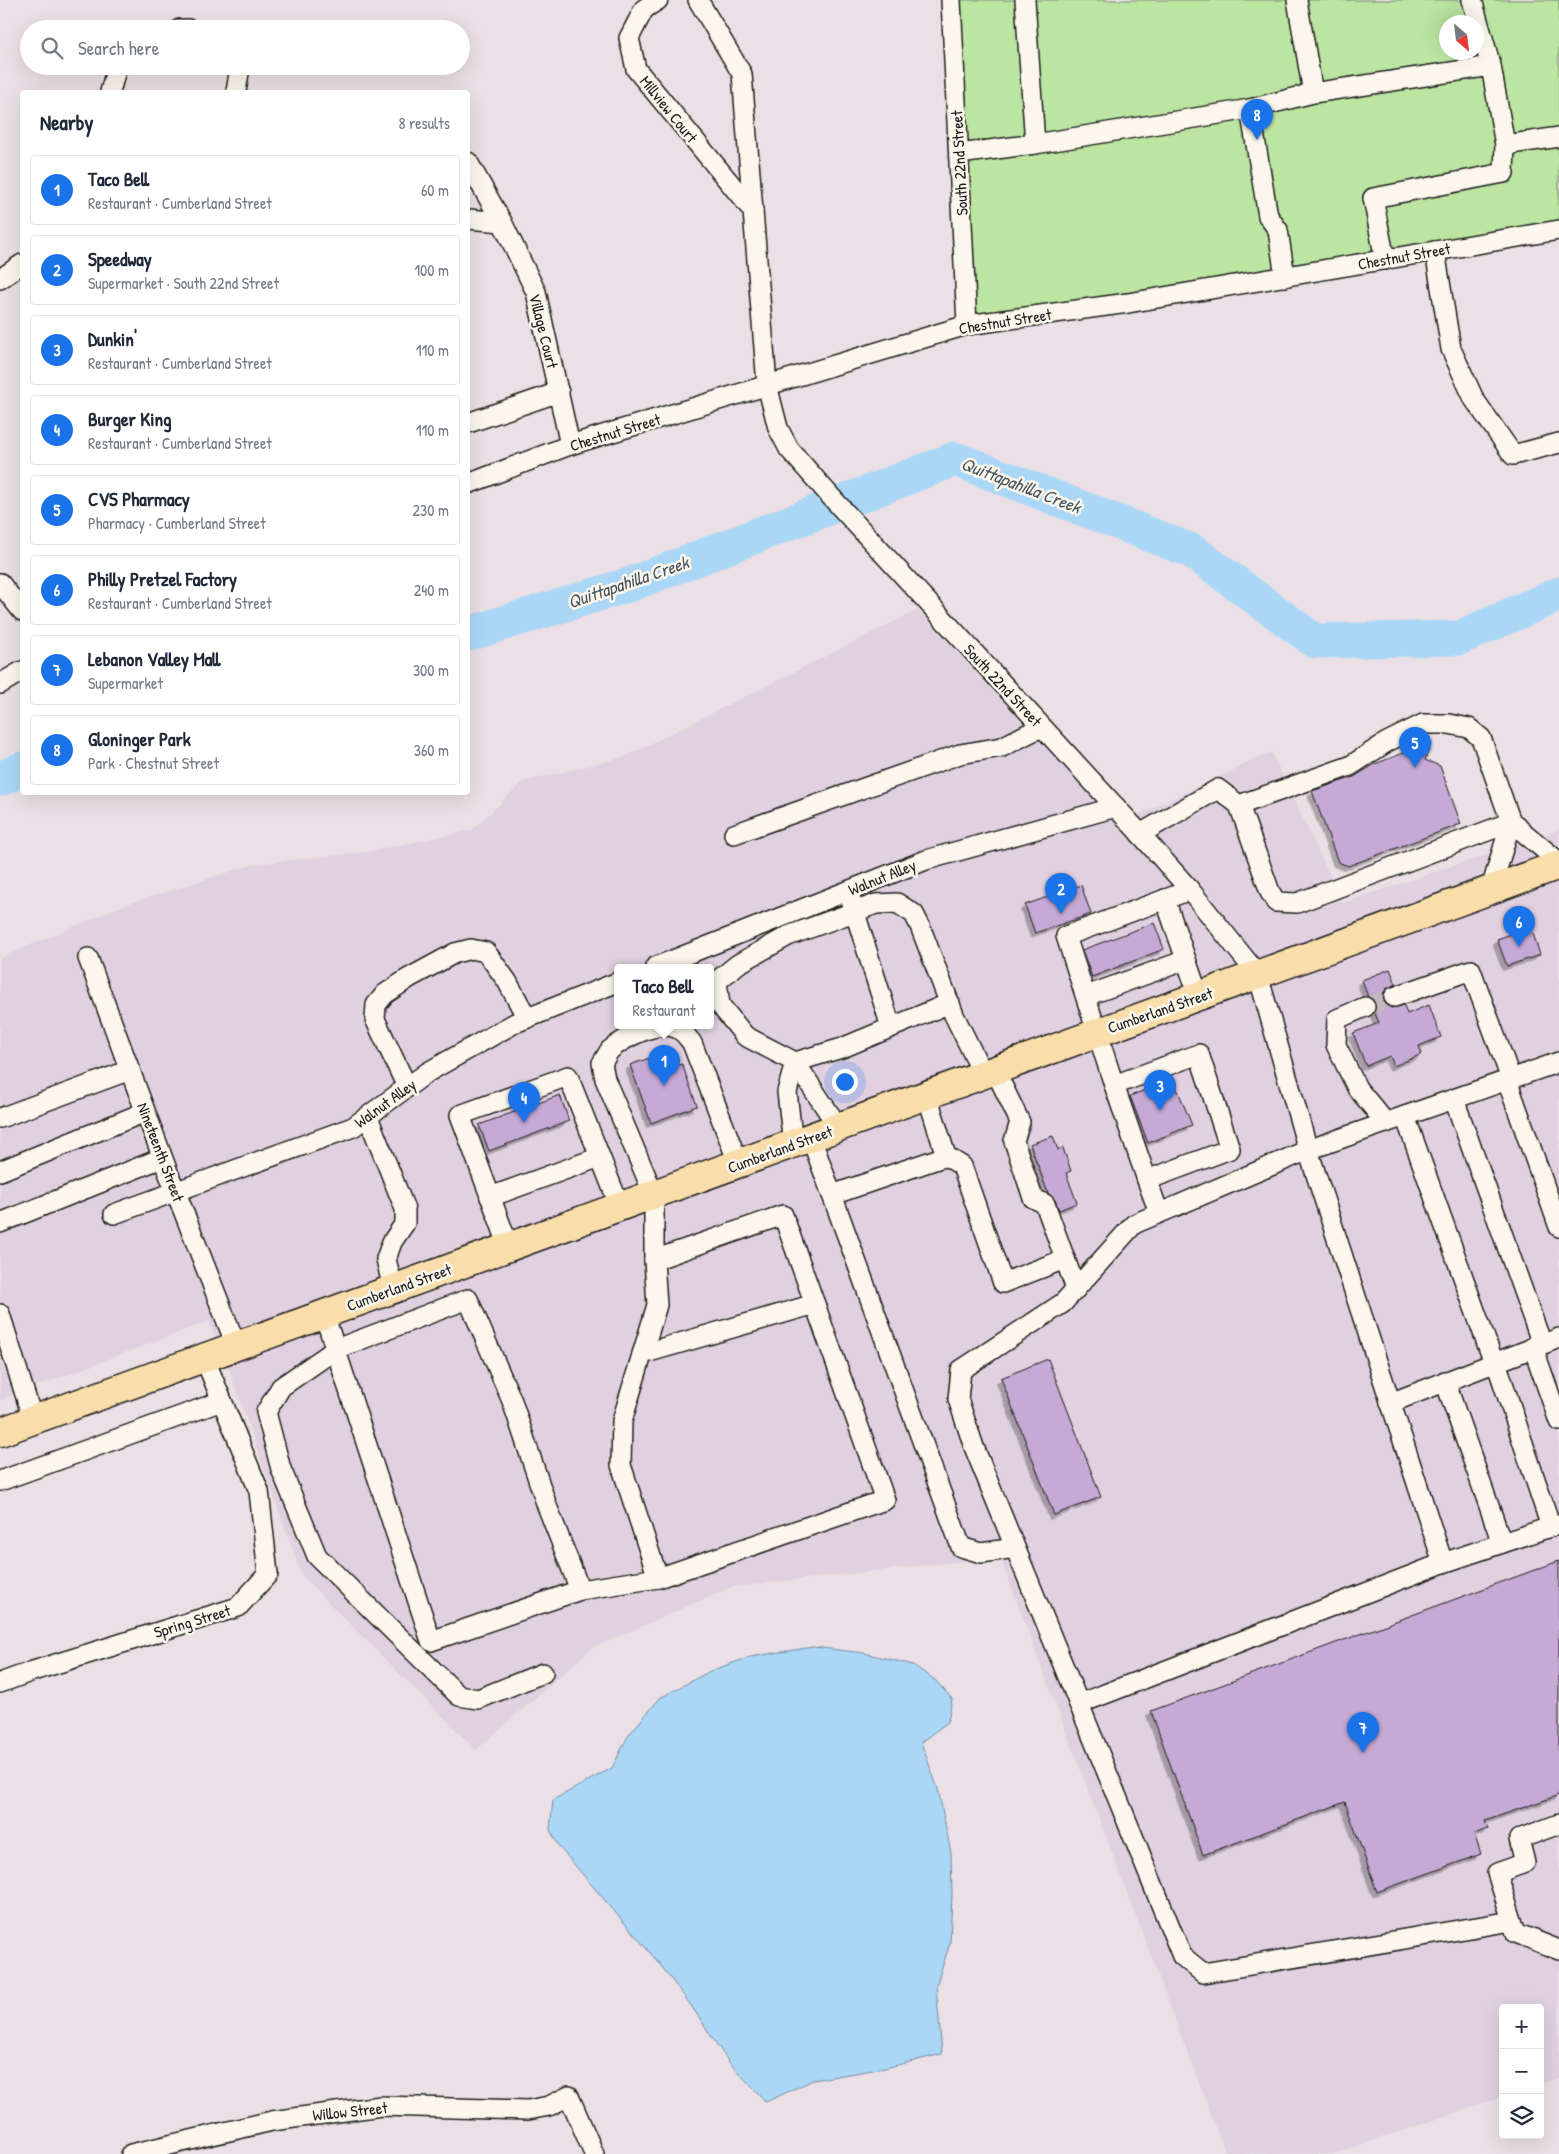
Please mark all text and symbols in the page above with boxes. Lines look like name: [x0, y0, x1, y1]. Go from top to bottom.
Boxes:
north arrow: [1439, 15, 1484, 60]
search box: [20, 20, 470, 75]
icon: search: [38, 34, 66, 62]
text: Search here: [78, 35, 159, 61]
street label: Millview Court: [635, 71, 703, 148]
pin: 8: [1241, 99, 1273, 140]
text: Nearby: [40, 108, 93, 137]
street label: South 22nd Street: [945, 109, 973, 216]
text: 8 results: [398, 112, 450, 134]
text: Taco Bell: [88, 166, 149, 192]
text: 1: [54, 179, 60, 201]
text: 60 m: [421, 179, 449, 201]
text: Restaurant · Cumberland Street: [88, 192, 272, 214]
street label: Chestnut Street: [1356, 237, 1452, 275]
text: Speedway: [88, 246, 152, 272]
text: 2: [53, 259, 61, 281]
text: 100 m: [414, 259, 449, 281]
text: Supermarket · South 22nd Street: [88, 272, 279, 294]
street label: Village Court: [524, 291, 564, 371]
street label: Chestnut Street: [957, 303, 1053, 339]
text: Dunkin': [88, 326, 137, 352]
text: 3: [53, 339, 61, 361]
text: 110 m: [416, 339, 449, 361]
text: Restaurant · Cumberland Street: [88, 352, 272, 374]
text: Burger King: [88, 406, 172, 432]
street label: Chestnut Street: [567, 408, 663, 456]
text: 4: [54, 419, 60, 441]
text: 110 m: [416, 419, 449, 441]
text: Restaurant · Cumberland Street: [88, 432, 272, 454]
water label: Quittapahilla Creek: [958, 451, 1086, 520]
text: CVS Pharmacy: [88, 486, 190, 512]
text: 5: [54, 499, 60, 521]
text: 230 m: [413, 499, 449, 521]
text: Pharmacy · Cumberland Street: [88, 512, 266, 534]
water label: Quittapahilla Creek: [564, 549, 693, 614]
text: Philly Pretzel Factory: [88, 566, 237, 592]
text: 6: [54, 579, 60, 601]
text: 240 m: [414, 579, 449, 601]
text: Restaurant · Cumberland Street: [88, 592, 272, 614]
street label: South 22nd Street: [959, 639, 1047, 731]
text: Lebanon Valley Mall: [88, 646, 220, 672]
text: 7: [53, 659, 61, 681]
text: 300 m: [413, 659, 449, 681]
text: Supermarket: [88, 672, 163, 694]
text: Gloninger Park: [88, 726, 191, 752]
pin: 5: [1399, 727, 1431, 768]
text: 8: [54, 739, 60, 761]
text: 360 m: [414, 739, 449, 761]
text: Park · Chestnut Street: [88, 752, 219, 774]
street label: Walnut Alley: [845, 853, 919, 901]
pin: 2: [1045, 873, 1077, 914]
pin: 6: [1503, 906, 1535, 947]
popup: [614, 964, 714, 1029]
text: Taco Bell: [632, 973, 694, 999]
street label: Cumberland Street: [1104, 982, 1216, 1038]
text: Restaurant: [632, 999, 696, 1021]
pin: 1: [648, 1045, 680, 1086]
your location: [832, 1069, 858, 1095]
pin: 3: [1144, 1070, 1176, 1111]
street label: Walnut Alley: [350, 1073, 420, 1133]
pin: 4: [508, 1082, 540, 1123]
street label: Nineteenth Street: [132, 1099, 190, 1205]
street label: Cumberland Street: [725, 1120, 836, 1178]
street label: Cumberland Street: [344, 1258, 455, 1316]
street label: Spring Street: [151, 1599, 234, 1643]
pin: 7: [1347, 1712, 1379, 1753]
map controls: [1499, 2004, 1544, 2139]
button: +: [1499, 2004, 1544, 2049]
button: −: [1499, 2049, 1544, 2094]
button: layers: [1499, 2094, 1544, 2139]
street label: Willow Street: [311, 2096, 389, 2126]

